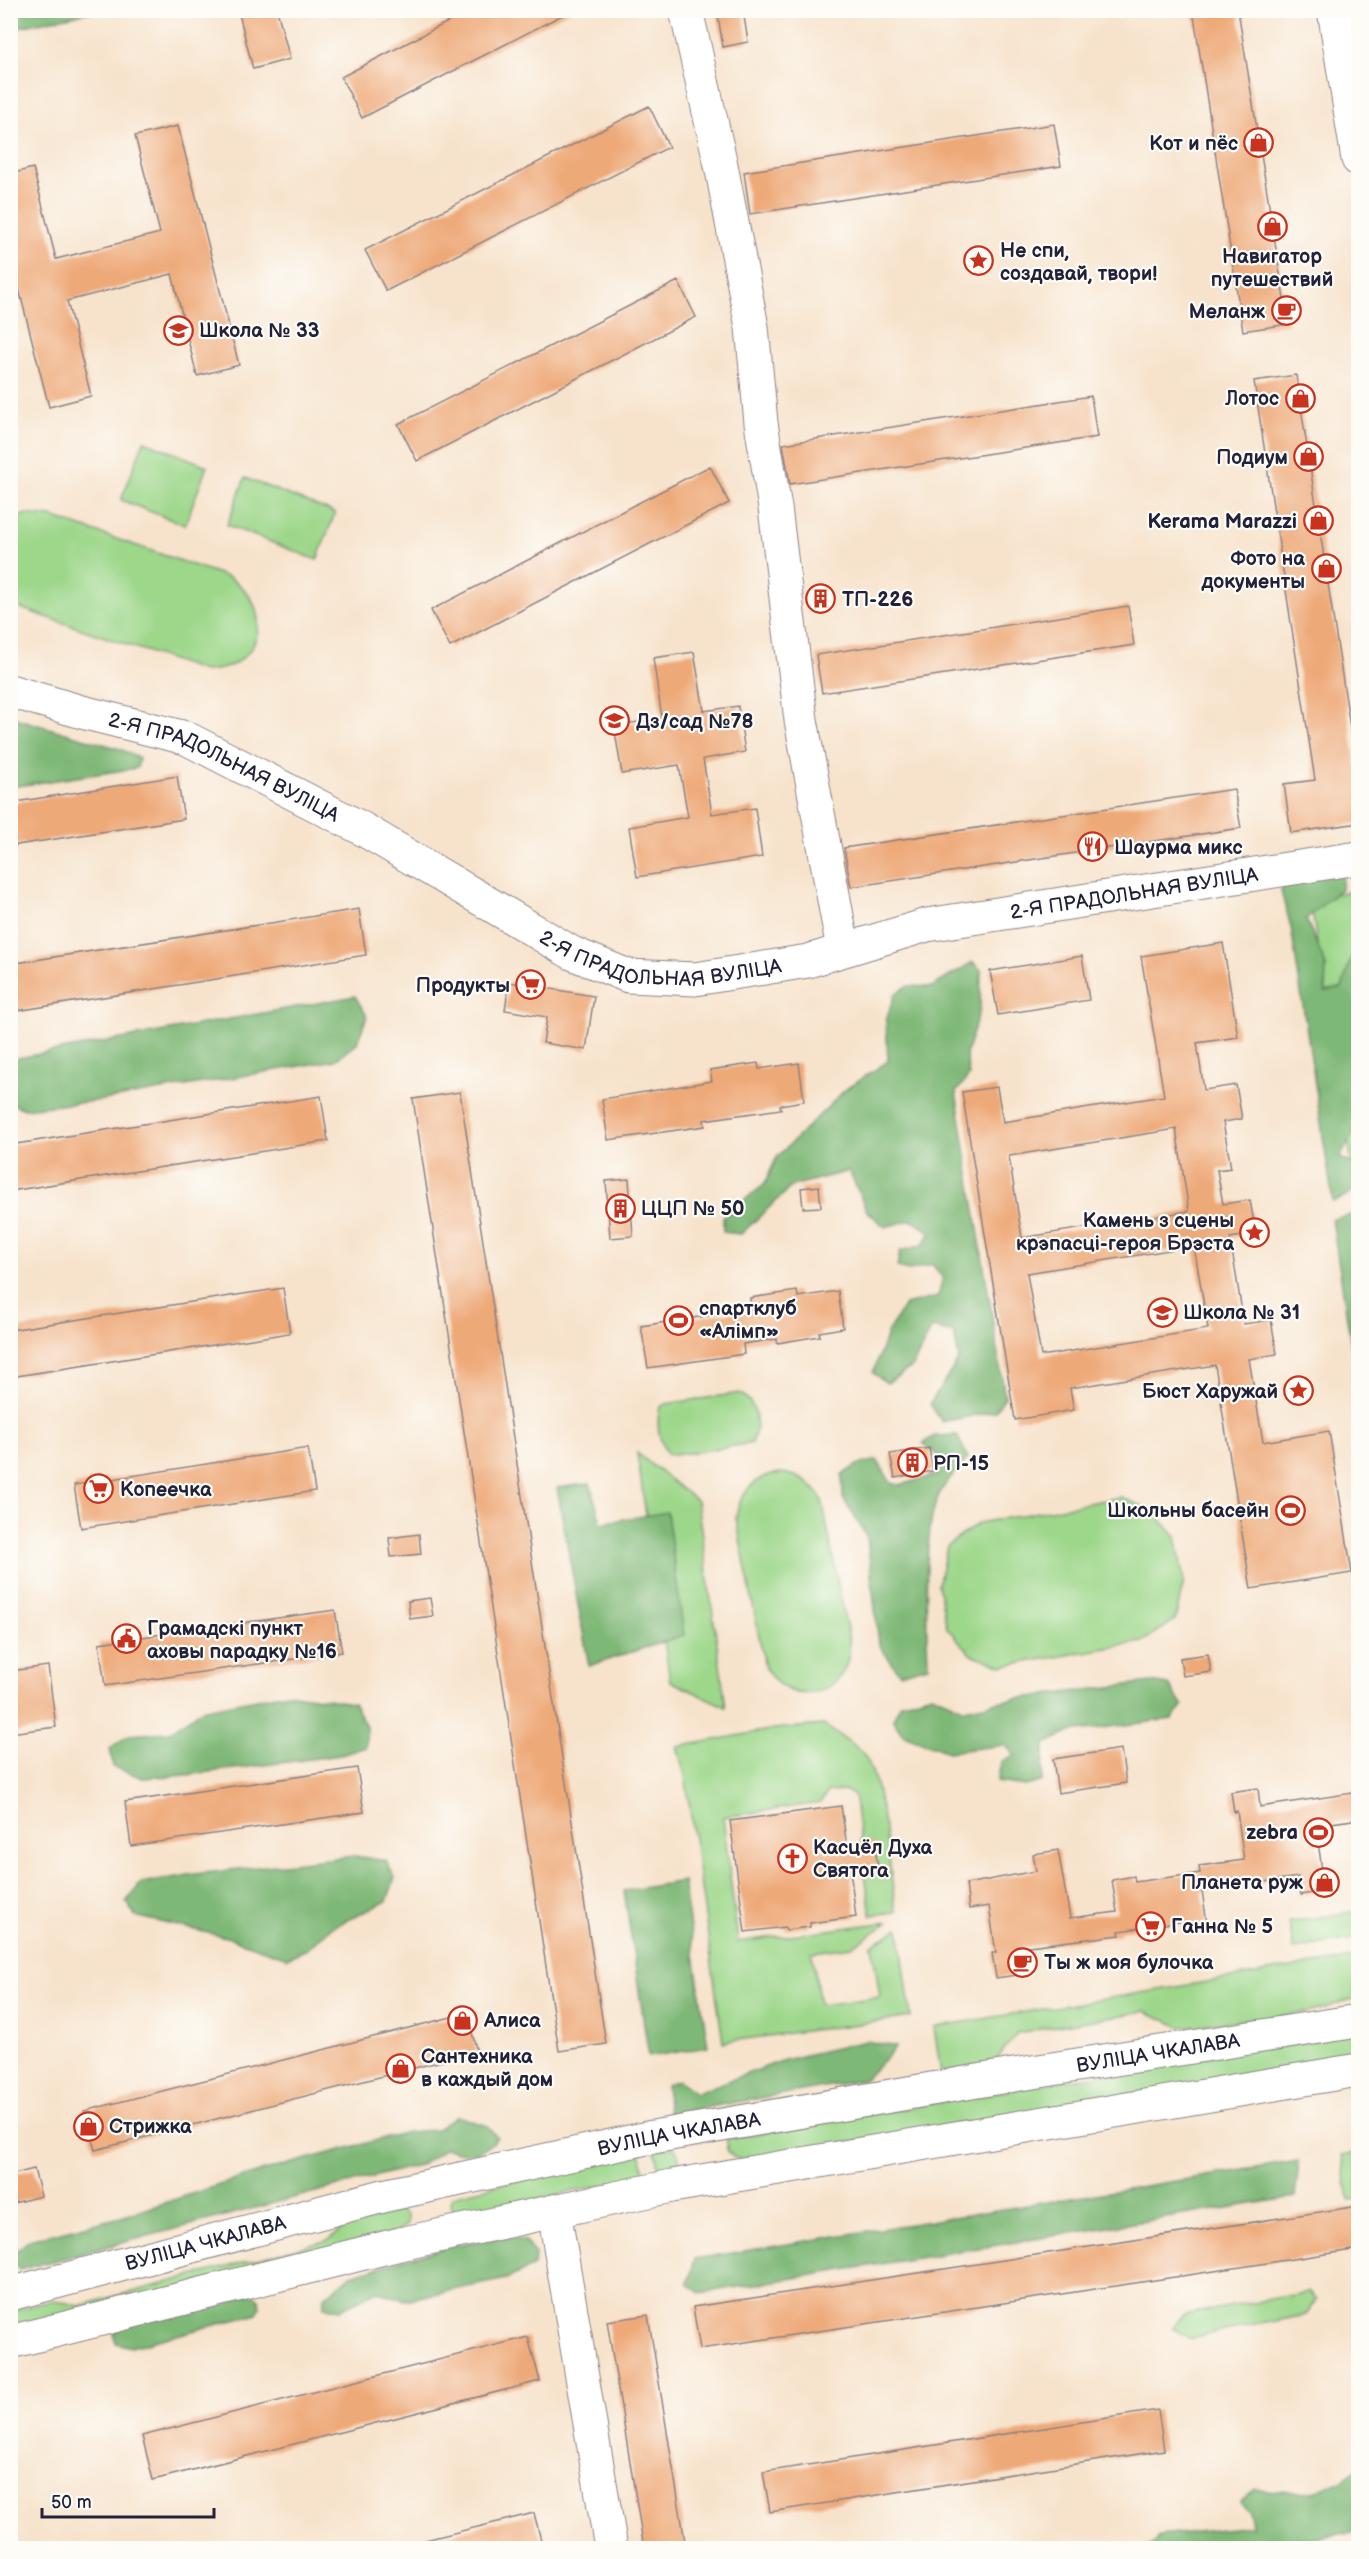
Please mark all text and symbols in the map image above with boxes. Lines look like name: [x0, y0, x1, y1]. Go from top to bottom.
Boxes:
shop icon: Кот и пёс: [1243, 127, 1275, 159]
place label: Кот и пёс: [1149, 132, 1238, 156]
shop icon: Навигатор путешествий: [1256, 210, 1288, 242]
place label: Не спи, создавай, твори!: [1000, 239, 1157, 286]
place icon: Не спи, создавай, твори!: [963, 245, 995, 277]
place label: Навигатор путешествий: [1211, 245, 1333, 292]
cafe icon: Меланж: [1270, 295, 1302, 327]
place label: Меланж: [1189, 300, 1266, 324]
school or university icon: Школа № 33: [162, 314, 194, 346]
place label: Школа № 33: [199, 319, 320, 343]
shop icon: Лотос: [1284, 382, 1316, 414]
place label: Лотос: [1224, 387, 1279, 411]
shop icon: Подиум: [1293, 441, 1325, 473]
place label: Подиум: [1216, 446, 1288, 470]
shop icon: Kerama Marazzi: [1302, 505, 1334, 537]
place label: Kerama Marazzi: [1148, 510, 1297, 534]
place label: Фото на документы: [1201, 547, 1305, 594]
shop icon: Фото на документы: [1310, 553, 1342, 585]
building icon: ТП-226: [805, 583, 837, 615]
place label: ТП-226: [842, 588, 913, 612]
school or university icon: Дз/сад №78: [599, 705, 631, 737]
street label: 2-Я ПРАДОЛЬНАЯ ВУЛІЦА: [106, 708, 344, 828]
place label: Дз/сад №78: [636, 710, 754, 734]
restaurant icon: Шаурма микс: [1077, 831, 1109, 863]
place label: Шаурма микс: [1114, 836, 1243, 860]
street label: 2-Я ПРАДОЛЬНАЯ ВУЛІЦА: [1009, 863, 1260, 925]
street label: 2-Я ПРАДОЛЬНАЯ ВУЛІЦА: [535, 926, 784, 992]
supermarket icon: Продукты: [515, 969, 547, 1001]
place label: Продукты: [416, 974, 510, 998]
building icon: ЦЦП № 50: [604, 1192, 636, 1224]
place label: ЦЦП № 50: [641, 1197, 745, 1221]
place label: Камень з сцены крэпасці-героя Брэста: [1016, 1209, 1234, 1256]
place icon: Камень з сцены крэпасці-героя Брэста: [1239, 1216, 1271, 1248]
school or university icon: Школа № 31: [1146, 1296, 1178, 1328]
place label: спартклуб «Алімп»: [699, 1297, 797, 1344]
place label: Школа № 31: [1183, 1301, 1300, 1325]
sports icon: спартклуб «Алімп»: [662, 1304, 694, 1336]
place icon: Бюст Харужай: [1283, 1375, 1315, 1407]
place label: Бюст Харужай: [1142, 1380, 1278, 1404]
building icon: РП-15: [896, 1447, 928, 1479]
place label: РП-15: [933, 1452, 990, 1476]
supermarket icon: Копеечка: [83, 1473, 115, 1505]
place label: Копеечка: [120, 1478, 212, 1502]
sports icon: Школьны басейн: [1274, 1494, 1306, 1526]
place label: Школьны басейн: [1107, 1499, 1269, 1523]
place label: Грамадскі пункт аховы парадку №16: [147, 1617, 337, 1664]
public building icon: Грамадскі пункт аховы парадку №16: [110, 1623, 142, 1655]
sports icon: zebra: [1303, 1816, 1335, 1848]
place label: zebra: [1246, 1821, 1298, 1845]
place label: Касцёл Духа Святога: [813, 1836, 932, 1883]
church icon: Касцёл Духа Святога: [776, 1843, 808, 1875]
shop icon: Планета руж: [1308, 1866, 1340, 1898]
place label: Планета руж: [1181, 1871, 1304, 1895]
supermarket icon: Ганна № 5: [1134, 1910, 1166, 1942]
place label: Ганна № 5: [1171, 1915, 1274, 1939]
cafe icon: Ты ж моя булочка: [1007, 1946, 1039, 1978]
place label: Ты ж моя булочка: [1044, 1951, 1214, 1975]
shop icon: Алиса: [447, 2004, 479, 2036]
place label: Алиса: [483, 2009, 541, 2033]
street label: ВУЛІЦА ЧКАЛАВА: [1075, 2029, 1242, 2078]
place label: Сантехника в каждый дом: [421, 2045, 553, 2092]
shop icon: Сантехника в каждый дом: [384, 2052, 416, 2084]
street label: ВУЛІЦА ЧКАЛАВА: [595, 2108, 763, 2162]
shop icon: Стрижка: [72, 2110, 104, 2142]
place label: Стрижка: [109, 2115, 192, 2139]
street label: ВУЛІЦА ЧКАЛАВА: [123, 2211, 289, 2276]
scale bar: [42, 2481, 214, 2519]
text: 50 m: [51, 2492, 92, 2513]

